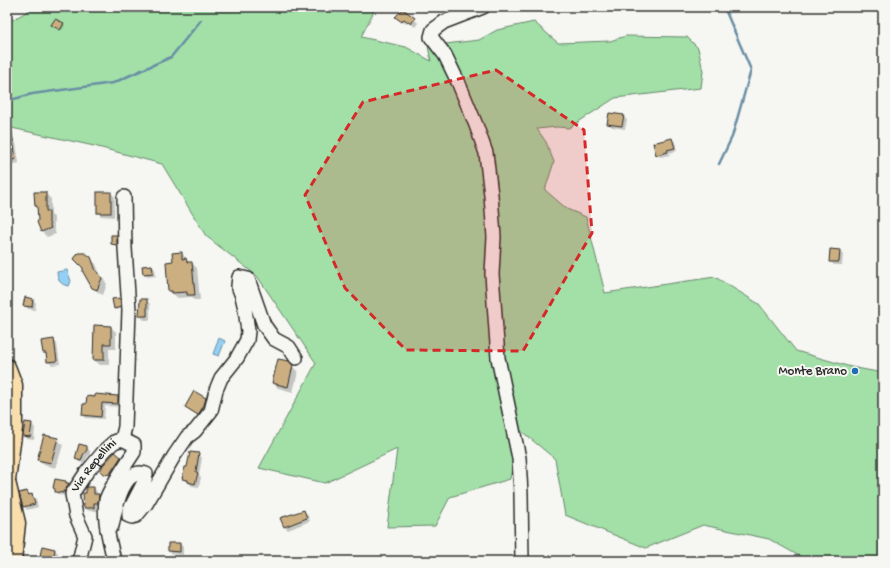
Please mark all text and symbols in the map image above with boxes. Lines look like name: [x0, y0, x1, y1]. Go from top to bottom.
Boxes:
place label: Monte Brano: [779, 364, 847, 379]
marker: Monte Brano: [850, 366, 860, 376]
street label: Via Repellini: [67, 435, 120, 496]

